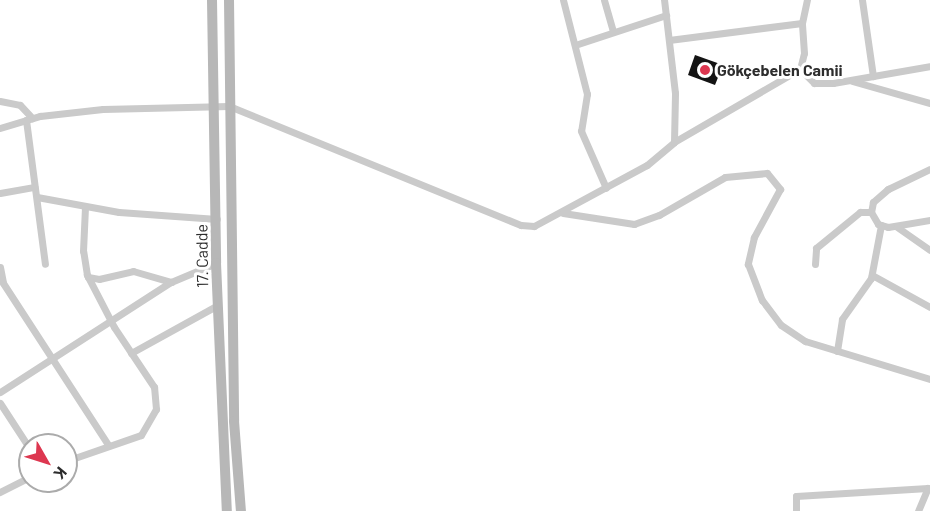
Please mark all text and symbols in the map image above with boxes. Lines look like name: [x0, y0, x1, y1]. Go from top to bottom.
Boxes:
place label: Gökçebelen Camii: [717, 60, 843, 80]
marker: Gökçebelen Camii: [698, 63, 712, 77]
street label: 17. Cadde: [192, 224, 212, 288]
north arrow: [18, 433, 78, 493]
text: K: [50, 464, 71, 483]

